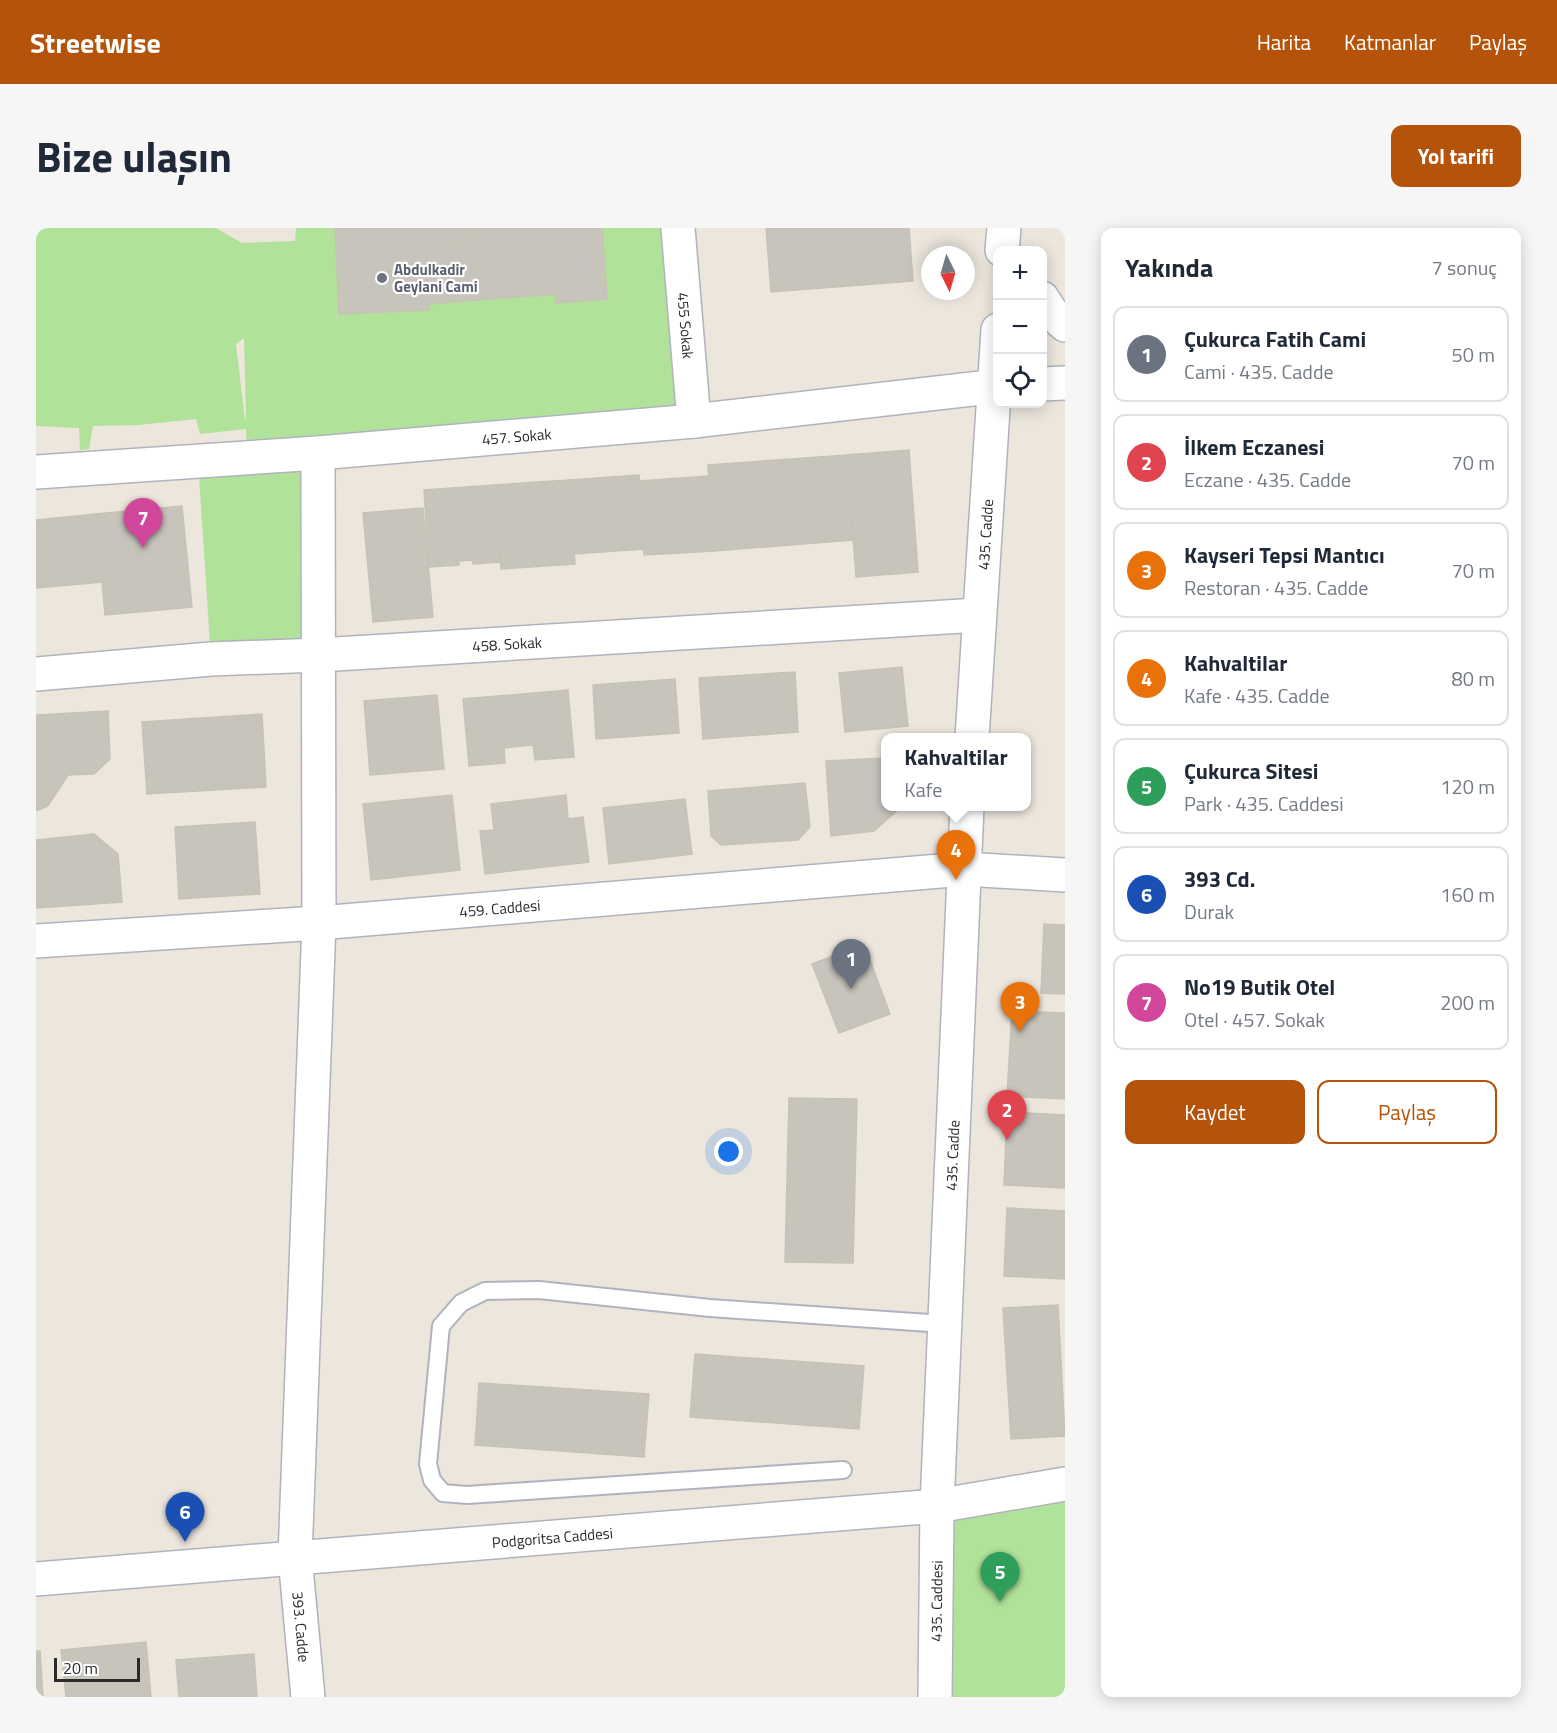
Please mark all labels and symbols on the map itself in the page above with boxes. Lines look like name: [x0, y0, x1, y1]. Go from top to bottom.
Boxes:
north arrow: [921, 246, 975, 300]
place label: Abdulkadir Geylani Cami: [394, 258, 478, 298]
marker: Abdulkadir Geylani Cami: [375, 271, 389, 285]
street label: 455 Sokak: [672, 292, 700, 360]
street label: 457. Sokak: [481, 422, 552, 451]
pin: 7: [124, 498, 162, 548]
street label: 435. Cadde: [971, 498, 999, 571]
street label: 458. Sokak: [471, 630, 542, 657]
pin: 4: [936, 830, 976, 880]
street label: 459. Caddesi: [458, 893, 541, 923]
pin: 1: [832, 940, 870, 989]
pin: 3: [1000, 982, 1040, 1032]
pin: 2: [988, 1090, 1026, 1140]
street label: 435. Cadde: [939, 1119, 965, 1191]
your location: [714, 1137, 743, 1166]
pin: 6: [166, 1492, 204, 1542]
street label: Podgoritsa Caddesi: [491, 1521, 614, 1554]
pin: 5: [980, 1552, 1020, 1602]
street label: 435. Caddesi: [924, 1560, 948, 1642]
street label: 393. Cadde: [287, 1590, 316, 1663]
scale bar: [54, 1655, 140, 1682]

